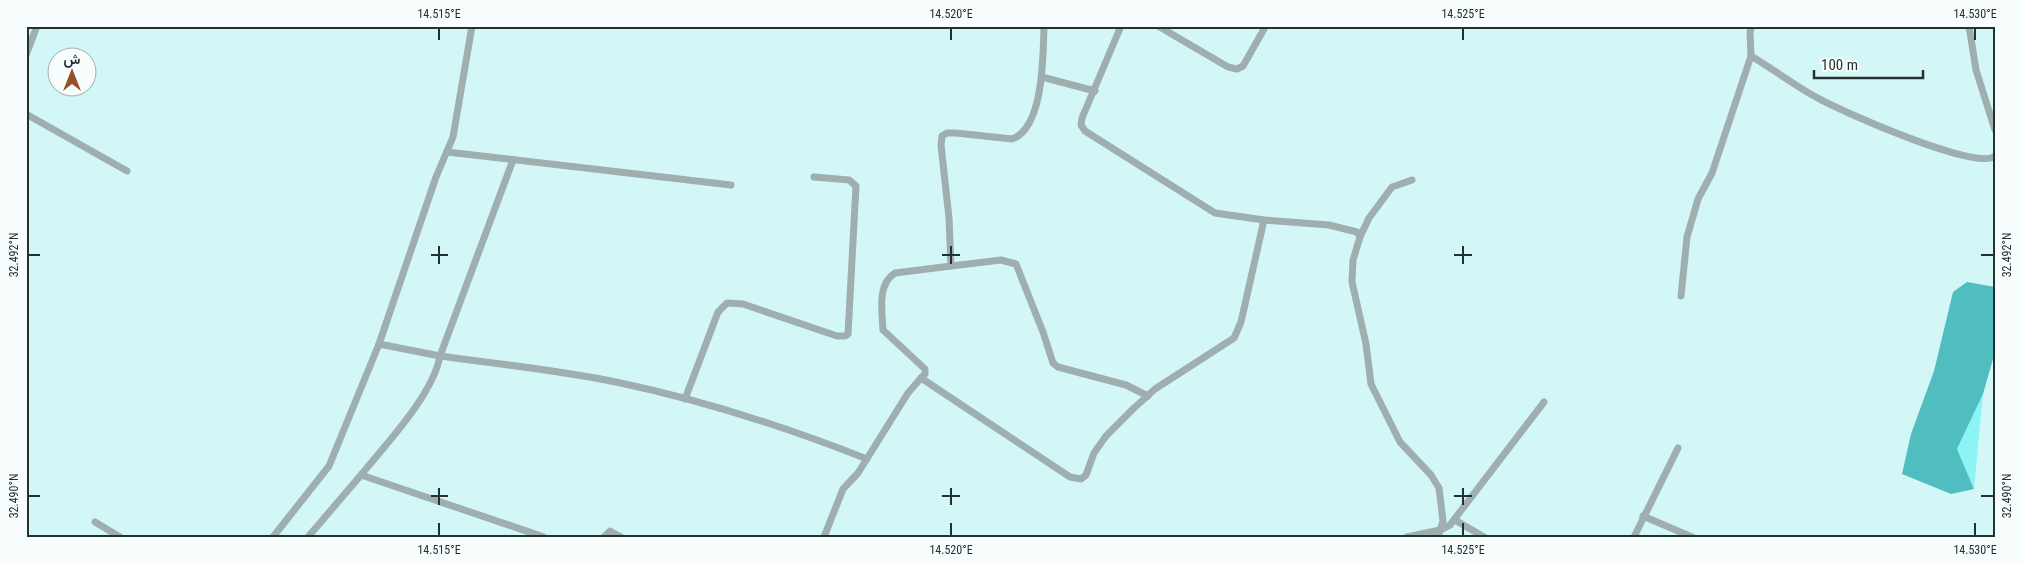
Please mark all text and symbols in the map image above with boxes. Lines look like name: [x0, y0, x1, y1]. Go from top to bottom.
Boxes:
text: 14.515°E: [417, 7, 461, 21]
text: 14.520°E: [929, 7, 973, 21]
text: 14.525°E: [1441, 7, 1485, 21]
text: 14.530°E: [1953, 7, 1997, 21]
north arrow: [48, 48, 98, 98]
scale bar: [1814, 48, 1922, 80]
text: ش: [64, 51, 81, 68]
text: 100 m: [1821, 56, 1858, 74]
text: 32.492°N: [7, 233, 21, 277]
text: 32.492°N: [2000, 233, 2014, 277]
text: 32.490°N: [7, 474, 21, 518]
text: 32.490°N: [2000, 474, 2014, 518]
text: 14.515°E: [417, 543, 461, 557]
text: 14.520°E: [929, 543, 973, 557]
text: 14.525°E: [1441, 543, 1485, 557]
text: 14.530°E: [1953, 543, 1997, 557]

